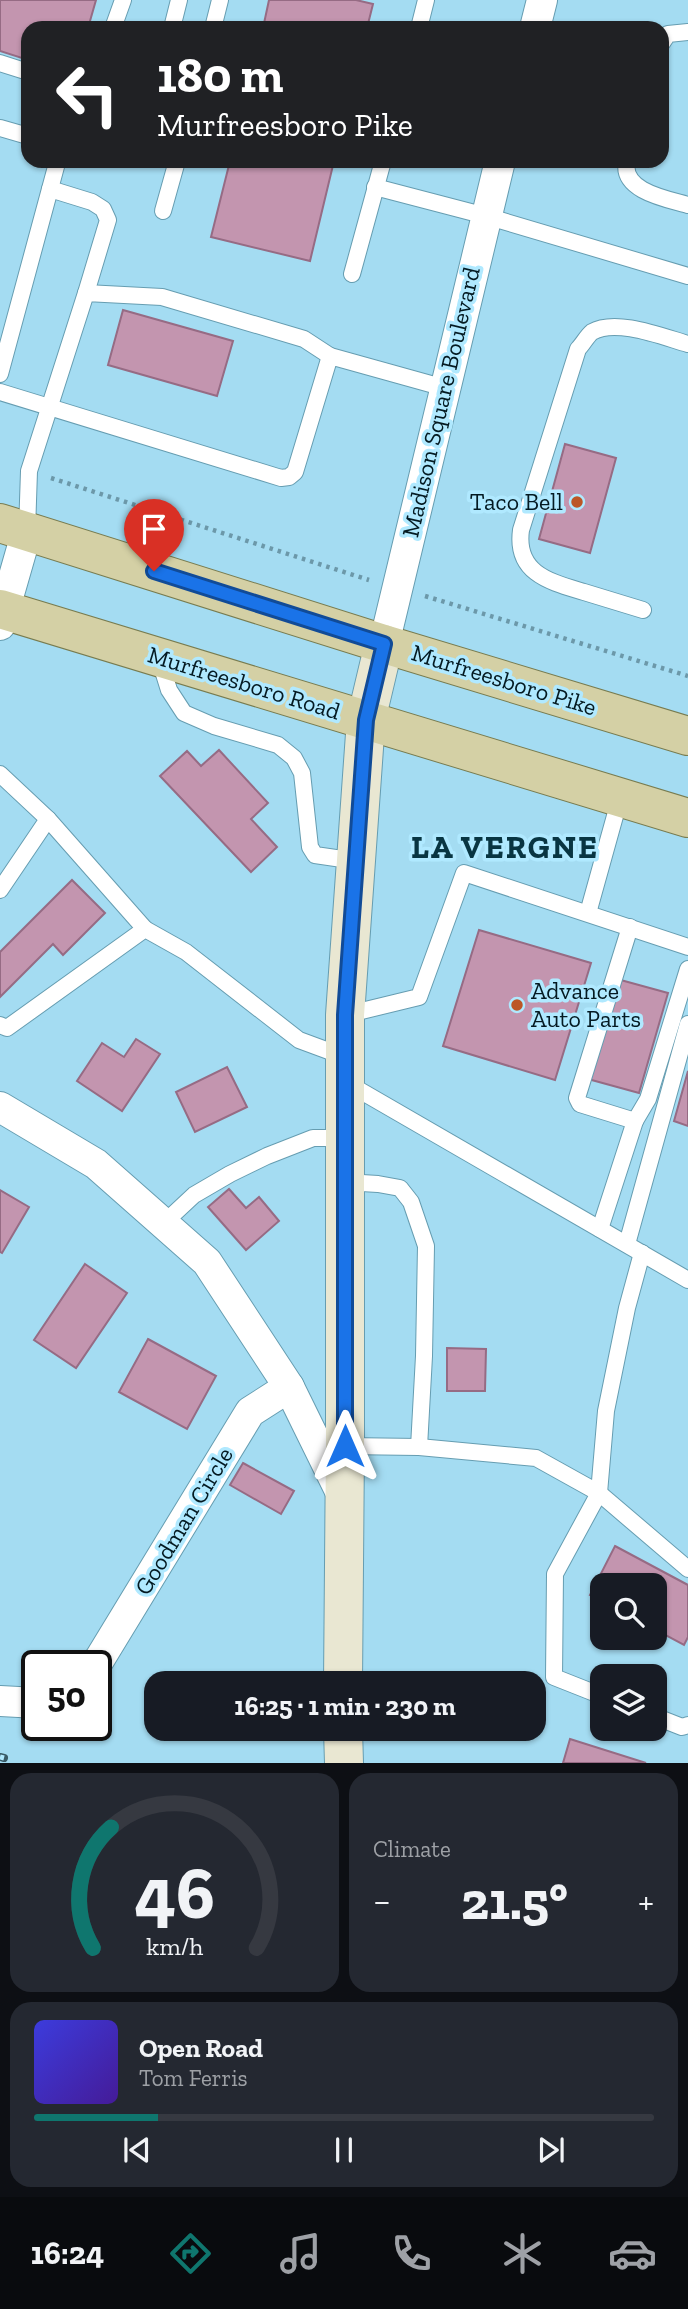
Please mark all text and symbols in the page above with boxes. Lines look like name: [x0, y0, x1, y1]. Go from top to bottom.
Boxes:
text: 180 m: [157, 46, 284, 105]
icon: left: [42, 49, 133, 140]
text: Murfreesboro Pike: [157, 106, 413, 144]
street label: Madison Square Boulevard: [395, 264, 486, 540]
place label: Taco Bell: [470, 487, 563, 516]
marker: Taco Bell: [569, 494, 585, 510]
pin: [124, 499, 184, 571]
icon: arrive: [135, 510, 173, 548]
street label: Murfreesboro Pike: [408, 638, 600, 721]
street label: Murfreesboro Road: [144, 639, 344, 726]
district label: LA VERGNE: [411, 828, 599, 866]
place label: Advance Auto Parts: [531, 976, 641, 1033]
marker: Advance Auto Parts: [509, 997, 525, 1013]
position arrow: [308, 1409, 382, 1483]
street label: Goodman Circle: [128, 1442, 239, 1600]
map controls: [590, 1573, 667, 1741]
button: search: [590, 1573, 667, 1650]
speed limit sign: 50: [21, 1650, 112, 1741]
button: layers: [590, 1664, 667, 1741]
text: 16:25 · 1 min · 230 m: [234, 1690, 456, 1722]
text: Climate: [373, 1835, 451, 1863]
text: 46: [134, 1850, 215, 1938]
text: 21.5°: [461, 1870, 568, 1932]
text: −: [373, 1878, 391, 1924]
text: +: [638, 1878, 654, 1924]
text: km/h: [146, 1931, 203, 1961]
text: Open Road: [139, 2032, 263, 2064]
text: Tom Ferris: [139, 2064, 248, 2092]
icon: previous: [118, 2131, 156, 2169]
icon: pause: [325, 2131, 363, 2169]
icon: next: [532, 2131, 570, 2169]
icon: directions: [166, 2229, 215, 2278]
icon: music: [276, 2229, 325, 2278]
icon: phone: [387, 2229, 436, 2278]
icon: climate: [498, 2229, 547, 2278]
icon: car: [608, 2229, 657, 2278]
text: 16:24: [31, 2234, 104, 2272]

